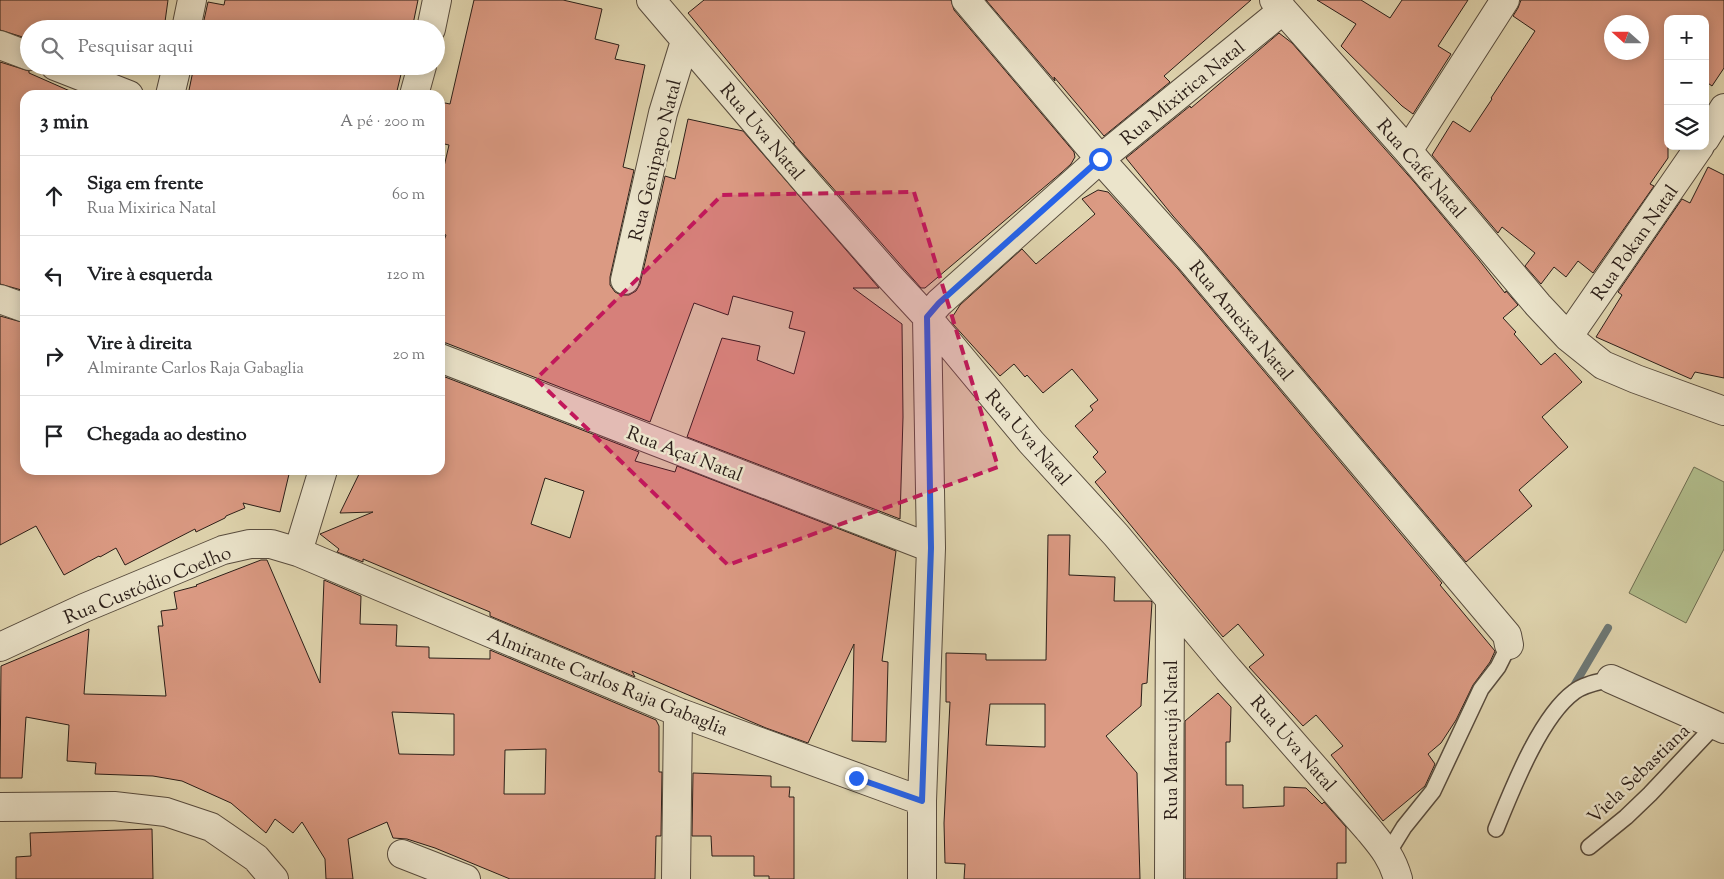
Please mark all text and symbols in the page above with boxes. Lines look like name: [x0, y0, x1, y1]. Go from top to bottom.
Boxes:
north arrow: [1604, 15, 1649, 60]
map controls: [1664, 15, 1709, 150]
button: +: [1664, 15, 1709, 60]
search box: [20, 20, 445, 75]
icon: search: [38, 34, 66, 62]
text: Pesquisar aqui: [78, 34, 193, 61]
street label: Rua Mixirica Natal: [1115, 35, 1252, 153]
button: −: [1664, 60, 1709, 105]
street label: Rua Genipapo Natal: [623, 77, 690, 244]
street label: Rua Uva Natal: [712, 78, 810, 187]
button: layers: [1664, 105, 1709, 150]
text: 3 min: [40, 108, 89, 138]
text: A pé · 200 m: [340, 111, 425, 134]
street label: Rua Café Natal: [1369, 114, 1471, 225]
route start: [1089, 148, 1112, 171]
text: Siga em frente: [87, 171, 203, 198]
street label: Rua Pokan Natal: [1586, 180, 1686, 307]
icon: ahead: [40, 182, 68, 210]
text: 60 m: [392, 184, 425, 207]
text: Rua Mixirica Natal: [87, 198, 216, 221]
street label: Rua Ameixa Natal: [1182, 256, 1298, 388]
icon: left: [40, 262, 68, 290]
text: Vire à esquerda: [87, 262, 213, 289]
text: 120 m: [387, 264, 425, 287]
text: Vire à direita: [87, 331, 192, 358]
icon: right: [40, 342, 68, 370]
text: 20 m: [392, 344, 425, 367]
text: Almirante Carlos Raja Gabaglia: [87, 358, 304, 381]
street label: Rua Uva Natal: [978, 385, 1076, 493]
street label: Rua Açaí Natal: [622, 421, 746, 490]
icon: arrive: [40, 422, 68, 450]
text: Chegada ao destino: [87, 422, 247, 449]
street label: Rua Custódio Coelho: [60, 540, 236, 632]
street label: Almirante Carlos Raja Gabaglia: [483, 623, 732, 744]
street label: Rua Maracujá Natal: [1159, 660, 1186, 820]
street label: Rua Uva Natal: [1243, 691, 1341, 799]
street label: Viela Sebastiana: [1582, 719, 1697, 831]
route end: [845, 767, 868, 790]

